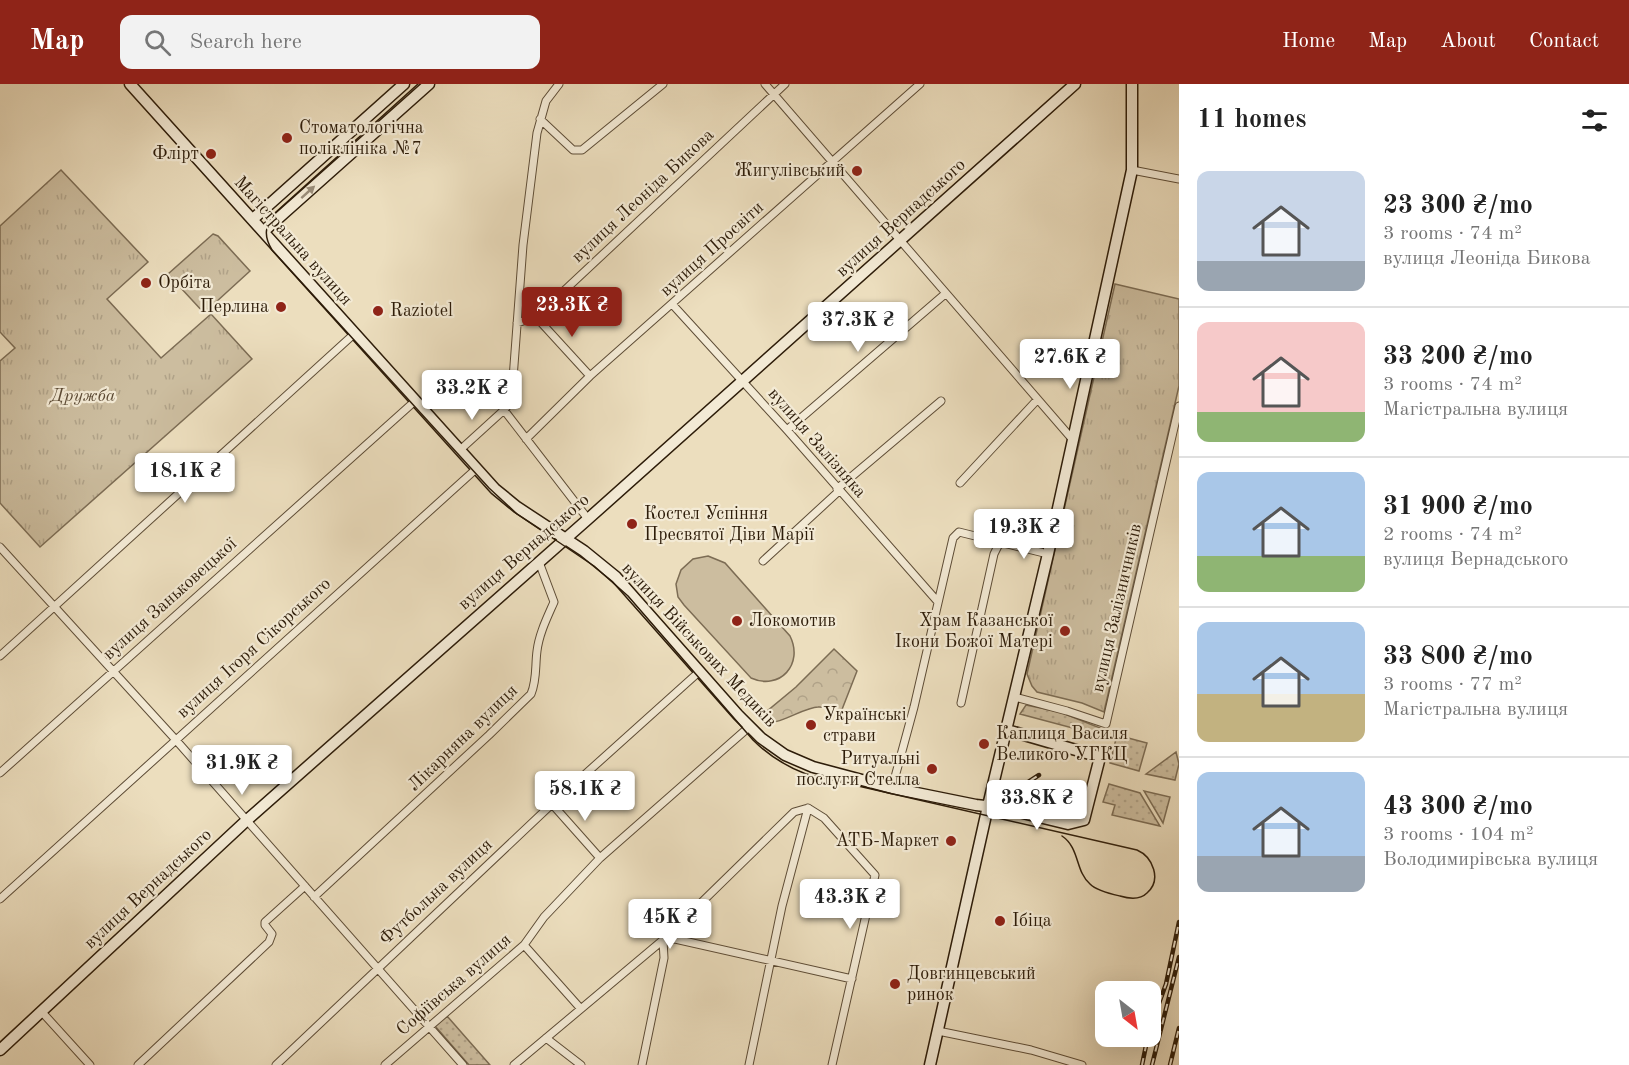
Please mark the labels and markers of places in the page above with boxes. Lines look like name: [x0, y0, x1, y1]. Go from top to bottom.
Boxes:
place label: Стоматологічна поліклініка №7: [299, 119, 424, 158]
marker: Стоматологічна поліклініка №7: [280, 131, 294, 145]
place label: Флірт: [152, 145, 199, 163]
marker: Флірт: [204, 147, 218, 161]
place label: Жигулівський: [735, 162, 845, 180]
marker: Жигулівський: [850, 164, 864, 178]
place label: Орбіта: [158, 274, 211, 292]
marker: Орбіта: [139, 276, 153, 290]
pin: 23.3K ₴: [517, 287, 627, 338]
place label: Перлина: [200, 298, 269, 316]
marker: Перлина: [274, 300, 288, 314]
place label: Raziotel: [390, 302, 453, 320]
pin: 37.3K ₴: [803, 302, 913, 353]
marker: Raziotel: [371, 304, 385, 318]
pin: 27.6K ₴: [1015, 339, 1125, 390]
pin: 33.2K ₴: [417, 370, 527, 421]
pin: 18.1K ₴: [130, 453, 240, 504]
place label: Костел Успіння Пресвятої Діви Марії: [644, 505, 814, 544]
pin: 19.3K ₴: [969, 509, 1079, 560]
marker: Костел Успіння Пресвятої Діви Марії: [625, 517, 639, 531]
place label: Локомотив: [749, 612, 836, 630]
place label: Храм Казанської Ікони Божої Матері: [895, 612, 1053, 651]
marker: Локомотив: [730, 614, 744, 628]
marker: Храм Казанської Ікони Божої Матері: [1058, 624, 1072, 638]
place label: Українські страви: [823, 706, 907, 745]
marker: Українські страви: [804, 718, 818, 732]
place label: Каплиця Василя Великого УГКЦ: [996, 725, 1128, 764]
marker: Каплиця Василя Великого УГКЦ: [977, 737, 991, 751]
pin: 31.9K ₴: [187, 745, 297, 796]
place label: Ритуальні послуги Стелла: [796, 750, 920, 789]
marker: Ритуальні послуги Стелла: [925, 762, 939, 776]
pin: 58.1K ₴: [530, 771, 640, 822]
pin: 33.8K ₴: [982, 780, 1092, 831]
place label: АТБ-Маркет: [835, 832, 939, 850]
marker: АТБ-Маркет: [944, 834, 958, 848]
pin: 43.3K ₴: [795, 879, 905, 930]
pin: 45K ₴: [628, 899, 712, 950]
place label: Ібіца: [1012, 912, 1052, 930]
marker: Ібіца: [993, 914, 1007, 928]
place label: Довгинцевський ринок: [907, 965, 1036, 1004]
marker: Довгинцевський ринок: [888, 977, 902, 991]

